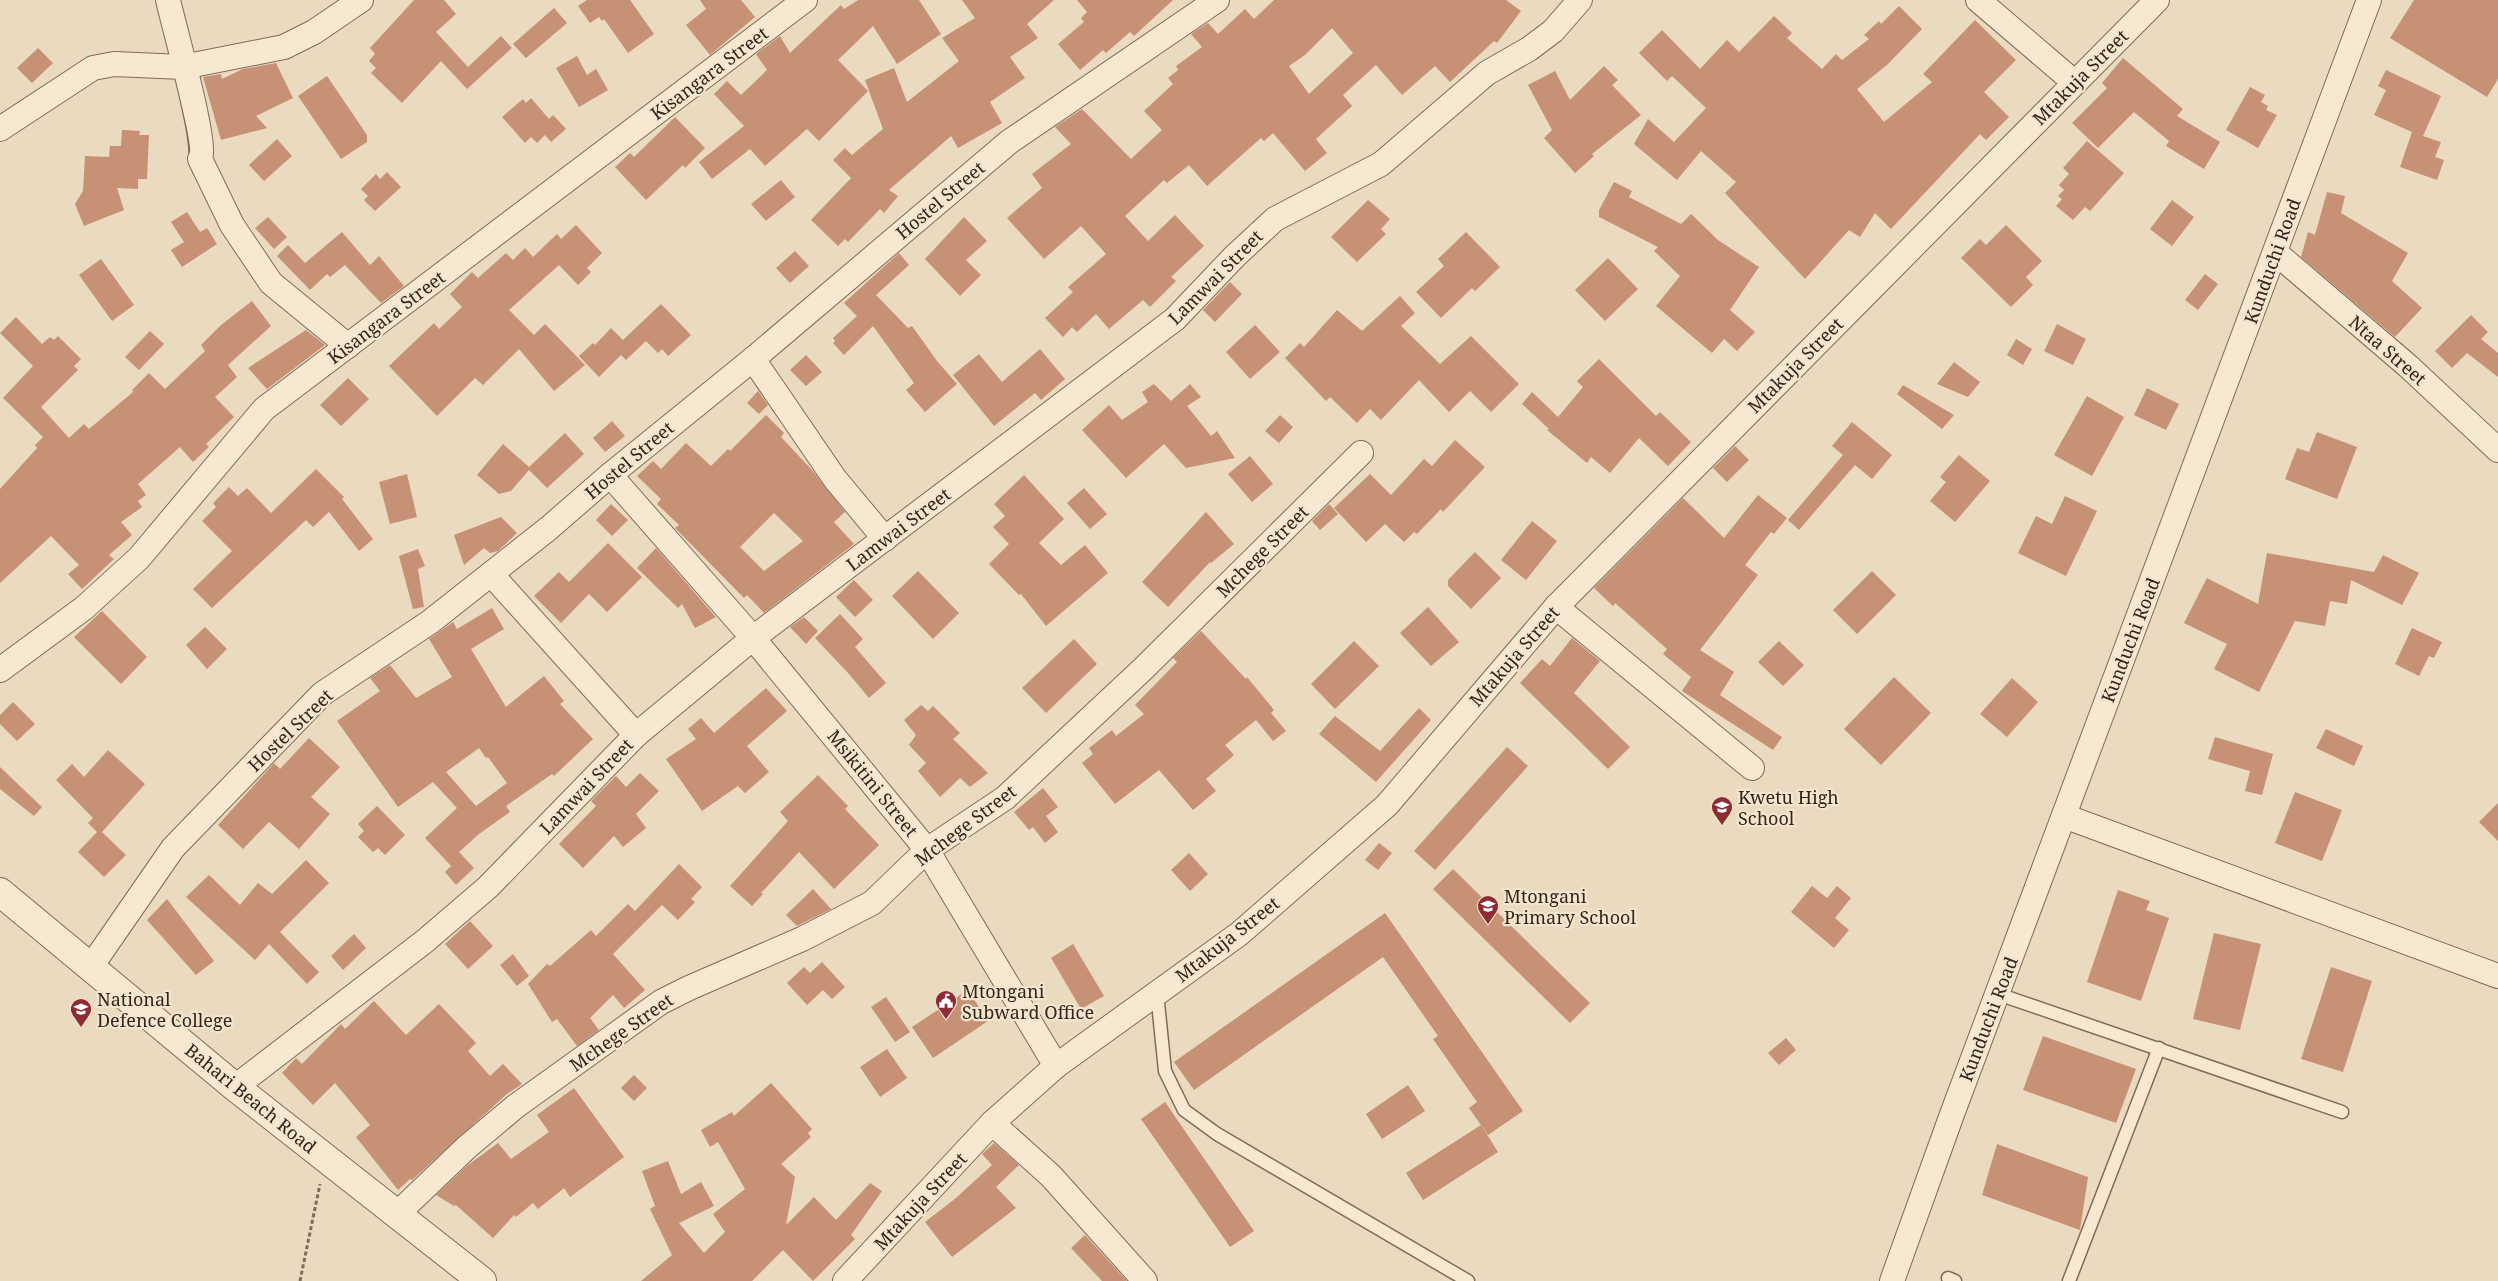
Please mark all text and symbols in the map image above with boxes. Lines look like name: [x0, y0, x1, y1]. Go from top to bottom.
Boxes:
street label: Kisangara Street: [645, 21, 773, 125]
street label: Mtakuja Street: [2027, 24, 2133, 130]
street label: Hostel Street: [890, 156, 990, 244]
street label: Kunduchi Road: [2238, 195, 2306, 327]
street label: Lamwai Street: [1162, 224, 1268, 330]
street label: Kisangara Street: [322, 265, 450, 369]
street label: Ntaa Street: [2344, 310, 2432, 390]
street label: Mtakuja Street: [1742, 312, 1848, 418]
street label: Hostel Street: [579, 416, 679, 504]
street label: Lamwai Street: [841, 482, 955, 576]
street label: Mchege Street: [1211, 500, 1313, 602]
street label: Kunduchi Road: [2095, 574, 2165, 706]
street label: Mtakuja Street: [1464, 601, 1564, 711]
street label: Hostel Street: [242, 683, 338, 777]
street label: Msikitini Street: [822, 724, 924, 842]
street label: Lamwai Street: [534, 733, 638, 839]
street label: Mchege Street: [909, 779, 1021, 871]
place label: Kwetu High School: [1738, 785, 1839, 830]
school or university icon: Kwetu High School: [1710, 795, 1734, 826]
place label: Mtongani Primary School: [1504, 884, 1636, 929]
street label: Mtakuja Street: [1170, 891, 1284, 987]
school or university icon: Mtongani Primary School: [1476, 894, 1500, 925]
street label: Kunduchi Road: [1953, 953, 2023, 1085]
place label: Mtongani Subward Office: [962, 979, 1094, 1024]
place label: National Defence College: [97, 987, 232, 1032]
street label: Mchege Street: [565, 987, 677, 1077]
public building icon: Mtongani Subward Office: [934, 989, 958, 1020]
school or university icon: National Defence College: [69, 997, 93, 1028]
street label: Bahari Beach Road: [180, 1038, 322, 1158]
street label: Mtakuja Street: [868, 1147, 972, 1255]

